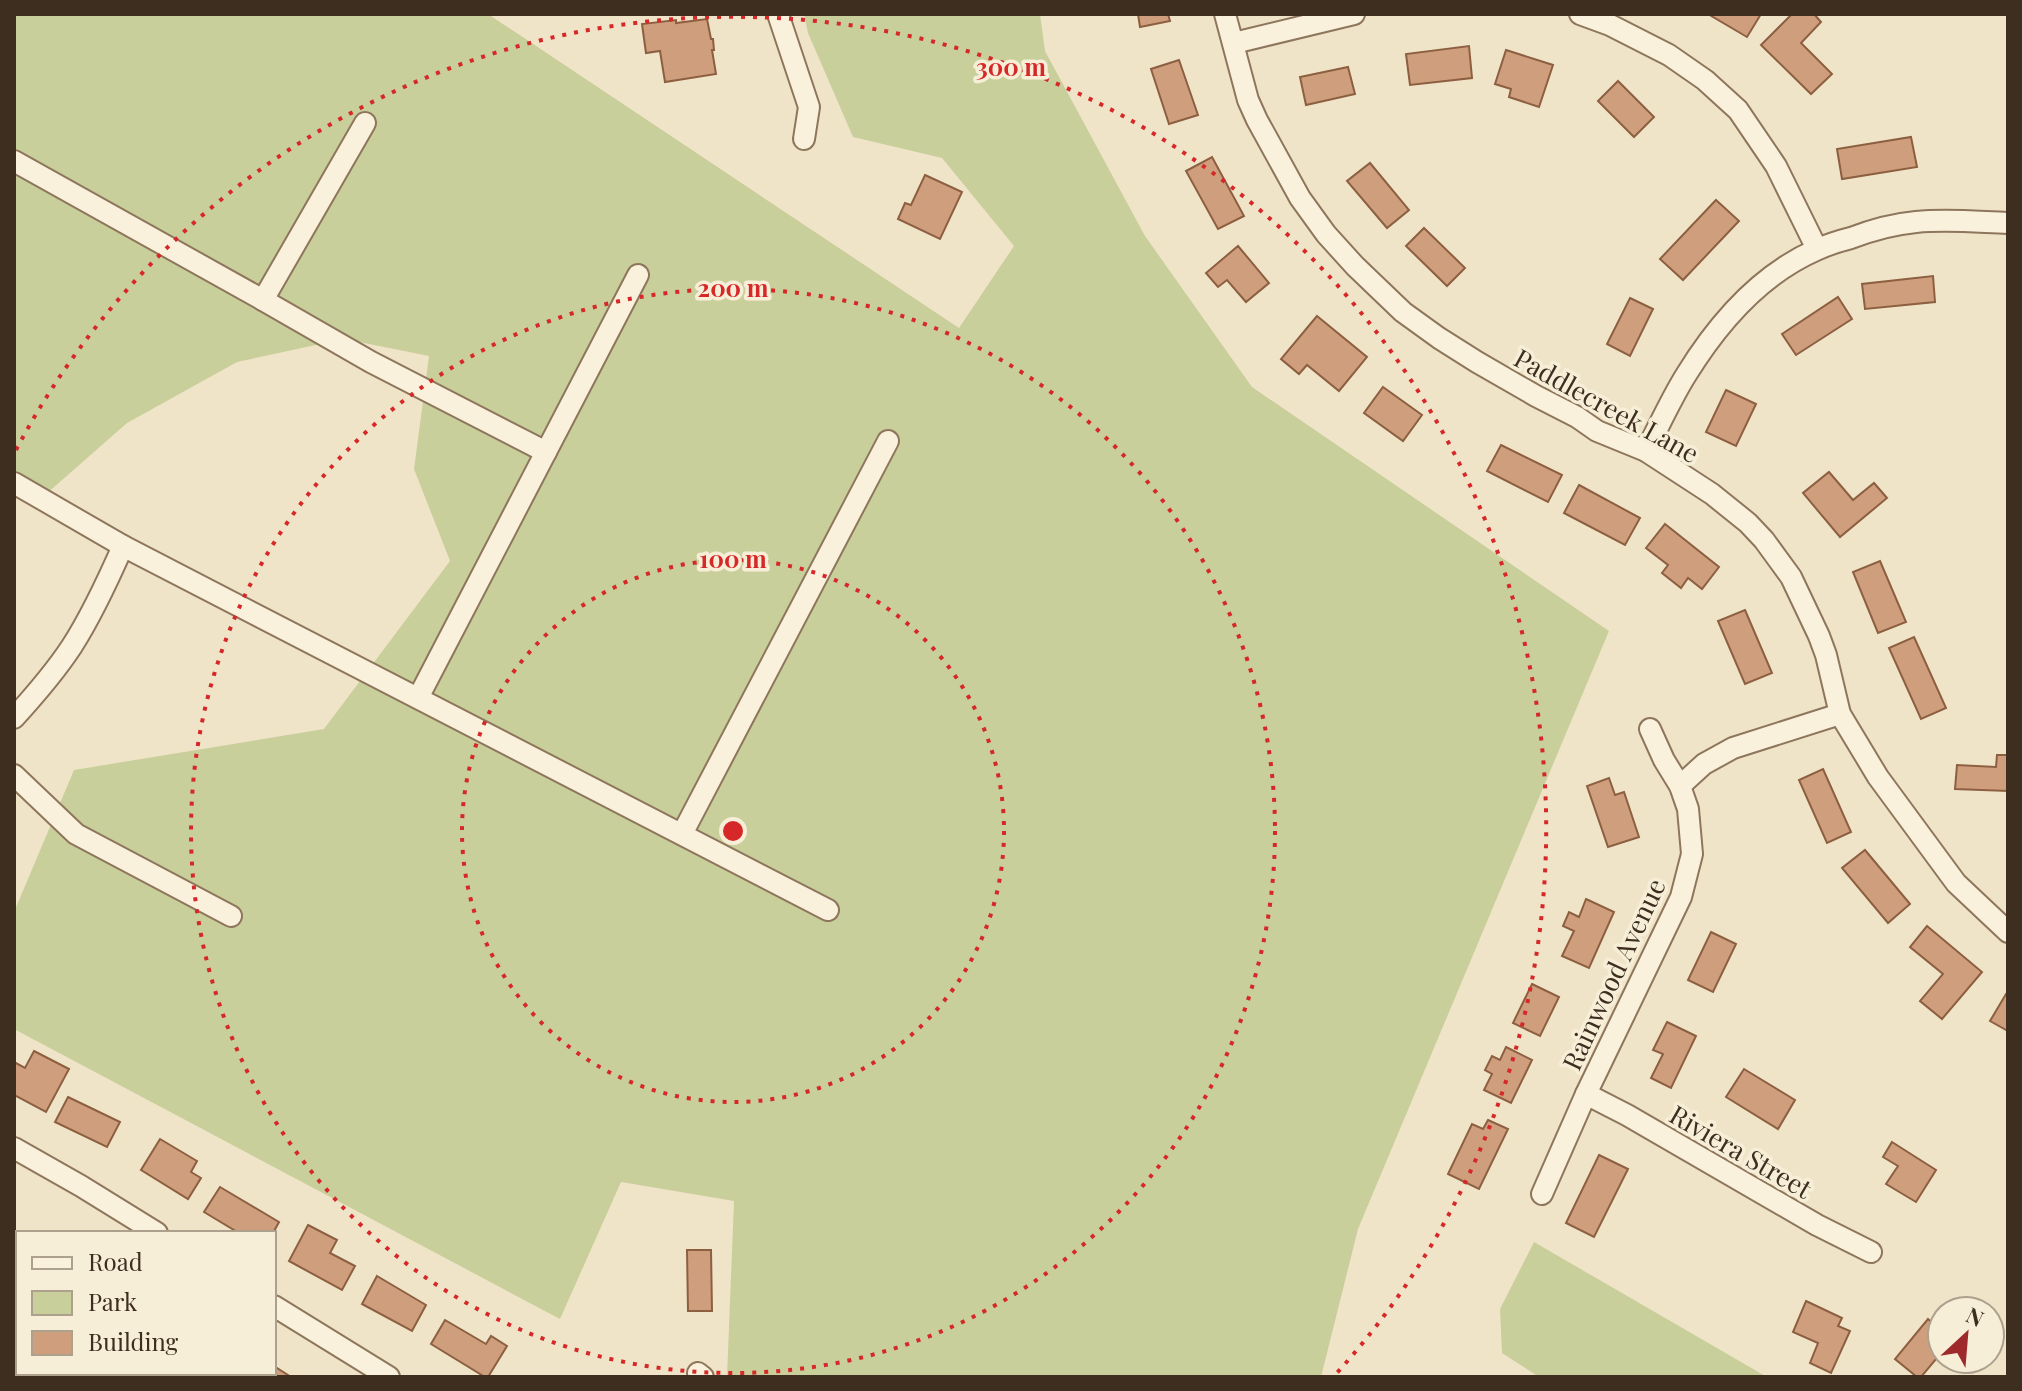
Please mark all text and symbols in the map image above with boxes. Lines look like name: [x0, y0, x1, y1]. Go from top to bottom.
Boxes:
text: 300 m: [976, 50, 1046, 82]
text: 200 m: [698, 271, 769, 303]
street label: Paddlecreek Lane: [1508, 340, 1706, 470]
text: 100 m: [699, 542, 767, 574]
centre of rings: [719, 817, 747, 845]
street label: Rainwood Avenue: [1553, 873, 1673, 1075]
street label: Riviera Street: [1664, 1096, 1819, 1206]
legend: [16, 1231, 276, 1375]
text: Road: [88, 1245, 143, 1277]
text: Park: [88, 1285, 138, 1317]
north arrow: [1926, 1295, 2006, 1375]
text: N: [1961, 1299, 1989, 1333]
text: Building: [88, 1325, 179, 1357]

